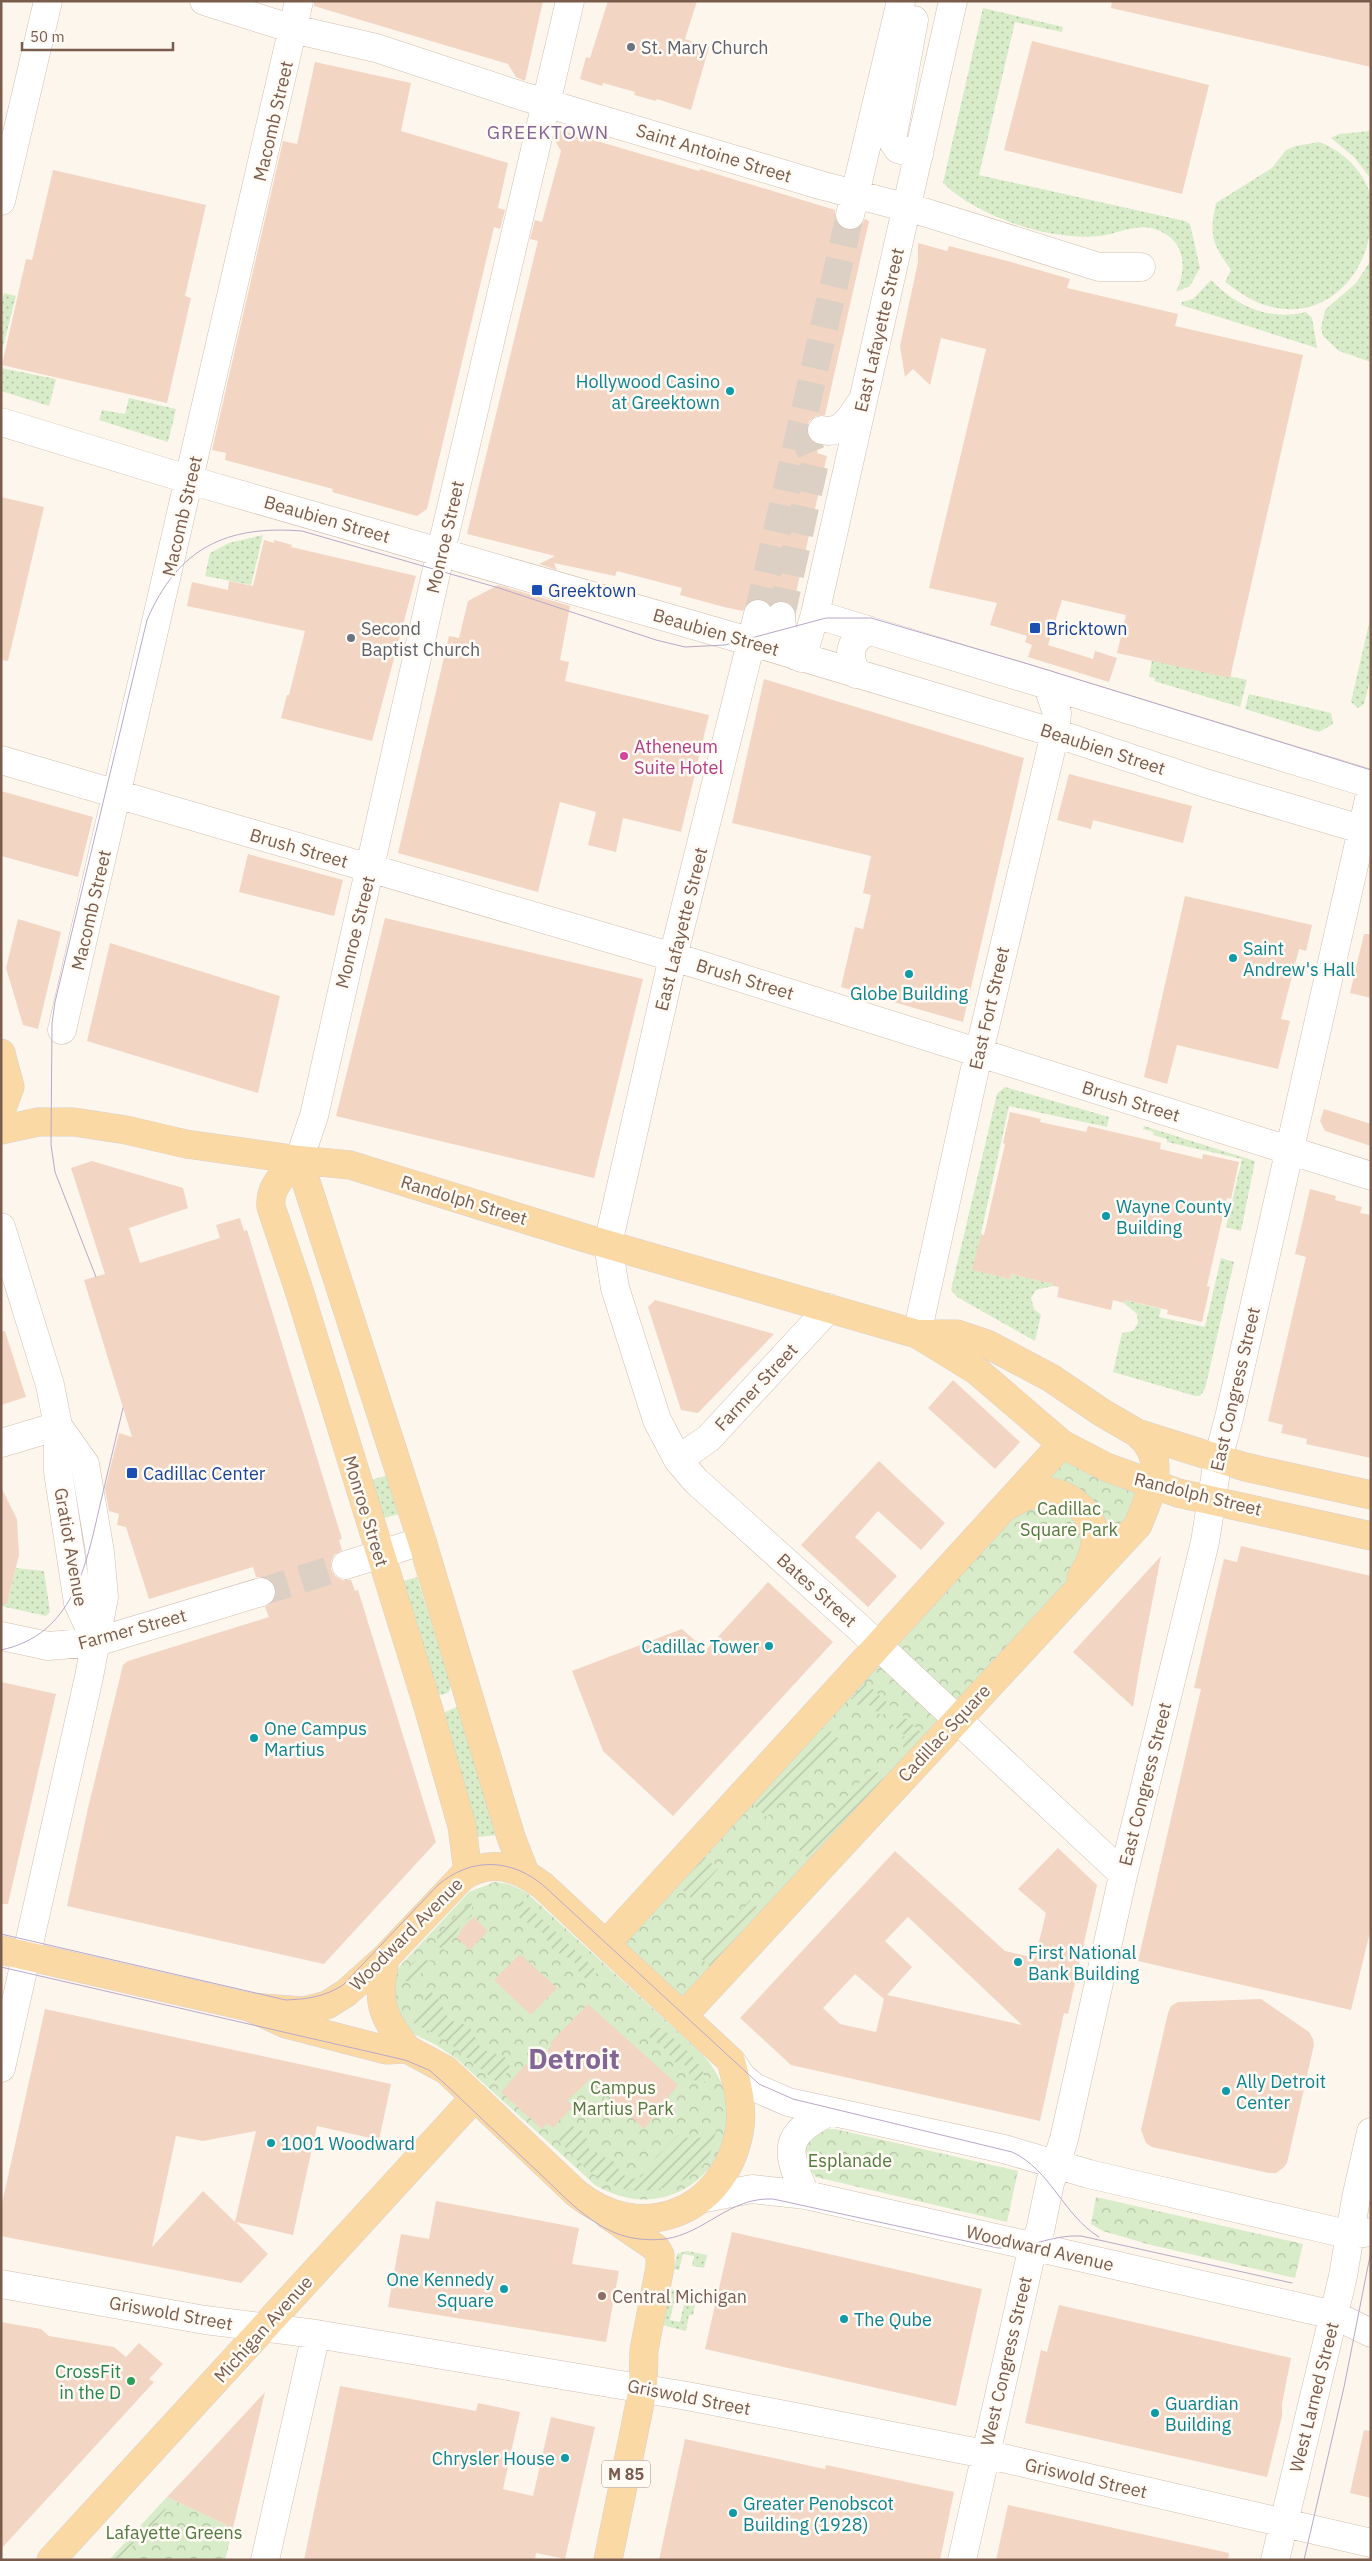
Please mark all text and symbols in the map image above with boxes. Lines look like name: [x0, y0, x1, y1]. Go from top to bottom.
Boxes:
scale bar: [22, 20, 174, 52]
text: 50 m: [30, 27, 65, 46]
place label: St. Mary Church: [641, 36, 769, 59]
marker: St. Mary Church: [625, 41, 637, 53]
street label: Macomb Street: [248, 58, 298, 184]
street label: Saint Antoine Street: [633, 118, 795, 188]
district label: GREEKTOWN: [487, 120, 609, 144]
street label: East Lafayette Street: [849, 246, 909, 414]
place label: Hollywood Casino at Greektown: [576, 370, 720, 414]
marker: Hollywood Casino at Greektown: [724, 385, 736, 397]
street label: Macomb Street: [157, 453, 207, 579]
street label: Monroe Street: [421, 478, 469, 596]
street label: Beaubien Street: [261, 490, 393, 548]
place label: Greektown: [548, 579, 636, 602]
marker: Greektown: [530, 583, 544, 597]
street label: Beaubien Street: [650, 603, 782, 661]
place label: Second Baptist Church: [361, 617, 480, 661]
place label: Bricktown: [1046, 617, 1128, 640]
marker: Bricktown: [1028, 621, 1042, 635]
marker: Second Baptist Church: [345, 632, 357, 644]
street label: Beaubien Street: [1038, 718, 1168, 780]
place label: Atheneum Suite Hotel: [634, 735, 723, 779]
marker: Atheneum Suite Hotel: [618, 750, 630, 762]
street label: Brush Street: [247, 823, 351, 873]
street label: East Lafayette Street: [650, 845, 712, 1013]
street label: Macomb Street: [66, 847, 116, 973]
street label: Monroe Street: [330, 873, 380, 991]
place label: Saint Andrew's Hall: [1243, 937, 1355, 981]
street label: East Fort Street: [964, 944, 1014, 1072]
marker: Saint Andrew's Hall: [1227, 952, 1239, 964]
street label: Brush Street: [693, 953, 797, 1005]
marker: Globe Building: [903, 968, 915, 980]
place label: Globe Building: [850, 982, 969, 1005]
street label: Brush Street: [1079, 1075, 1183, 1127]
street label: Randolph Street: [398, 1170, 530, 1230]
place label: Wayne County Building: [1116, 1195, 1232, 1239]
marker: Wayne County Building: [1100, 1210, 1112, 1222]
street label: East Congress Street: [1205, 1305, 1265, 1473]
street label: Farmer Street: [710, 1338, 802, 1436]
street label: Monroe Street: [338, 1453, 394, 1569]
place label: Cadillac Center: [143, 1462, 266, 1485]
marker: Cadillac Center: [125, 1466, 139, 1480]
street label: Randolph Street: [1132, 1467, 1264, 1521]
street label: Gratiot Avenue: [49, 1486, 93, 1608]
park label: Cadillac Square Park: [1020, 1497, 1118, 1541]
street label: Bates Street: [772, 1548, 862, 1632]
street label: Farmer Street: [75, 1603, 189, 1655]
place label: Cadillac Tower: [641, 1635, 759, 1658]
marker: Cadillac Tower: [763, 1640, 775, 1652]
street label: Cadillac Square: [893, 1679, 995, 1787]
street label: East Congress Street: [1114, 1700, 1176, 1868]
place label: One Campus Martius: [264, 1717, 367, 1761]
marker: One Campus Martius: [248, 1732, 260, 1744]
street label: Woodward Avenue: [345, 1872, 468, 1995]
place label: First National Bank Building: [1028, 1941, 1140, 1985]
marker: First National Bank Building: [1012, 1956, 1024, 1968]
district label: Detroit: [528, 2040, 620, 2077]
place label: Ally Detroit Center: [1236, 2070, 1326, 2114]
park label: Campus Martius Park: [572, 2076, 674, 2120]
marker: Ally Detroit Center: [1220, 2085, 1232, 2097]
place label: 1001 Woodward: [281, 2132, 415, 2155]
marker: 1001 Woodward: [265, 2137, 277, 2149]
park label: Esplanade: [808, 2149, 892, 2172]
street label: Woodward Avenue: [964, 2220, 1116, 2276]
place label: One Kennedy Square: [386, 2268, 494, 2312]
street label: Michigan Avenue: [209, 2270, 317, 2387]
street label: West Congress Street: [975, 2274, 1037, 2448]
marker: One Kennedy Square: [498, 2283, 510, 2295]
place label: Central Michigan: [612, 2285, 747, 2308]
marker: Central Michigan: [596, 2290, 608, 2302]
street label: Griswold Street: [107, 2291, 235, 2335]
place label: The Qube: [854, 2308, 932, 2331]
marker: The Qube: [838, 2313, 850, 2325]
street label: West Larned Street: [1284, 2319, 1344, 2475]
place label: CrossFit in the D: [55, 2360, 121, 2404]
street label: Griswold Street: [625, 2374, 753, 2420]
marker: CrossFit in the D: [125, 2375, 137, 2387]
place label: Guardian Building: [1165, 2392, 1239, 2436]
marker: Guardian Building: [1149, 2407, 1161, 2419]
place label: Chrysler House: [432, 2447, 555, 2470]
marker: Chrysler House: [559, 2452, 571, 2464]
street label: Griswold Street: [1023, 2453, 1149, 2503]
road number: M 85: [602, 2460, 650, 2488]
place label: Greater Penobscot Building (1928): [743, 2492, 894, 2536]
marker: Greater Penobscot Building (1928): [727, 2507, 739, 2519]
park label: Lafayette Greens: [105, 2521, 243, 2544]

